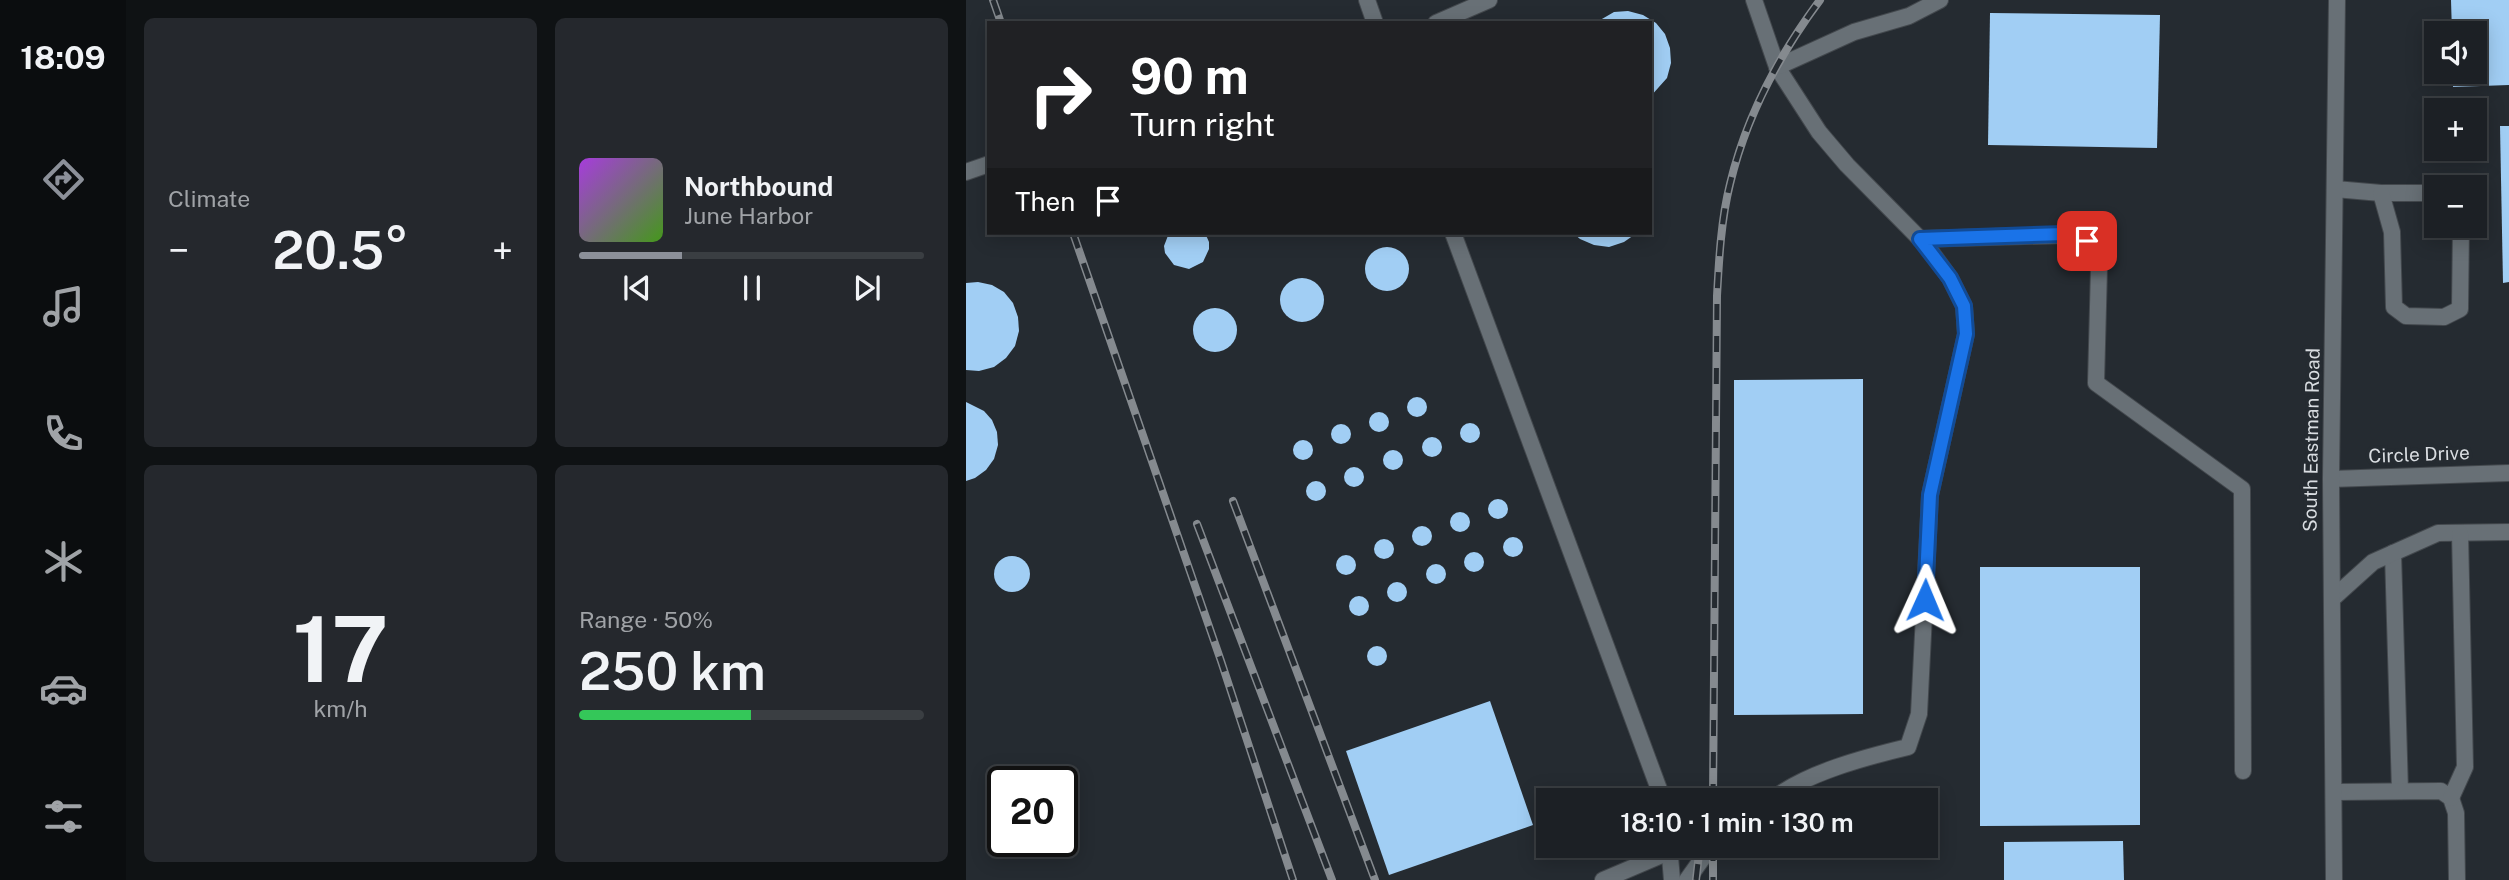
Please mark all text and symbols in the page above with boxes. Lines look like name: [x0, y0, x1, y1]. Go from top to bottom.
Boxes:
map controls: [2424, 21, 2487, 238]
button: sound: [2424, 21, 2487, 84]
text: 18:09: [20, 39, 106, 76]
text: 90 m: [1130, 47, 1249, 105]
icon: right: [1015, 49, 1106, 140]
button: +: [2424, 98, 2487, 161]
text: Turn right: [1130, 106, 1275, 143]
icon: directions: [39, 155, 88, 204]
text: Northbound: [684, 171, 833, 202]
button: −: [2424, 175, 2487, 238]
icon: arrive: [1089, 182, 1127, 220]
text: Climate: [168, 185, 250, 212]
text: Then: [1015, 186, 1075, 217]
text: June Harbor: [684, 202, 813, 229]
pin: [2057, 211, 2117, 271]
text: 20.5°: [272, 220, 409, 281]
icon: arrive: [2068, 222, 2106, 260]
text: −: [168, 228, 189, 273]
text: +: [492, 228, 513, 273]
icon: previous: [618, 269, 656, 307]
icon: pause: [733, 269, 771, 307]
icon: next: [848, 269, 886, 307]
icon: music: [39, 282, 88, 331]
street label: South Eastman Road: [2298, 348, 2324, 532]
icon: phone: [39, 409, 88, 458]
street label: Circle Drive: [2368, 441, 2470, 467]
icon: climate: [39, 537, 88, 586]
position arrow: [1888, 563, 1962, 637]
text: 17: [293, 596, 388, 702]
text: Range · 50%: [579, 606, 713, 633]
text: 250 km: [579, 641, 766, 702]
icon: car: [39, 664, 88, 713]
text: km/h: [313, 695, 368, 722]
speed limit sign: 20: [987, 766, 1078, 857]
icon: filters: [39, 792, 88, 841]
text: 18:10 · 1 min · 130 m: [1620, 807, 1854, 838]

